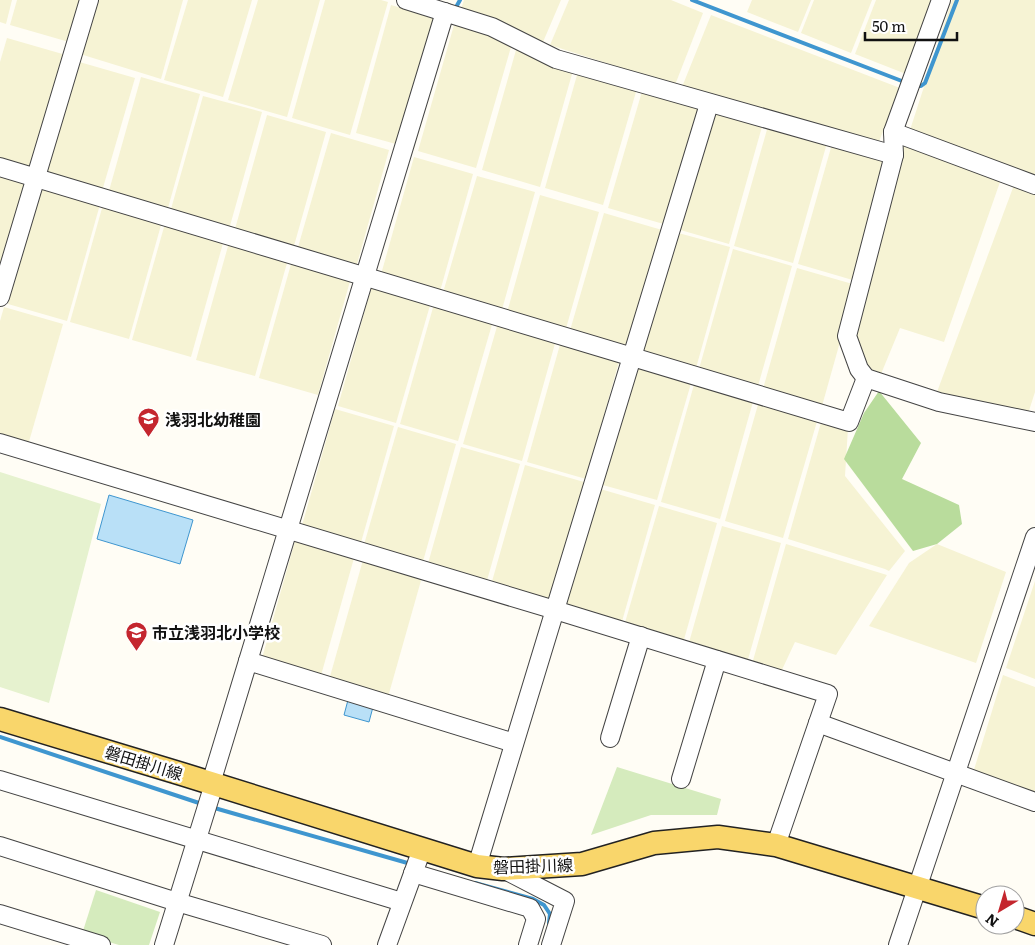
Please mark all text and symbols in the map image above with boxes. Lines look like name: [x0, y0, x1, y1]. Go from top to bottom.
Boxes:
scale bar: [865, 10, 958, 42]
text: 50 m: [872, 14, 906, 37]
school or university icon: 浅羽北幼稚園: [137, 407, 161, 438]
place label: 浅羽北幼稚園: [165, 407, 261, 431]
school or university icon: 市立浅羽北小学校: [124, 620, 148, 651]
place label: 市立浅羽北小学校: [152, 620, 280, 644]
street label: 磐田掛川線: [102, 739, 186, 785]
street label: 磐田掛川線: [493, 852, 573, 878]
north arrow: [975, 885, 1025, 935]
text: N: [980, 909, 1002, 933]

